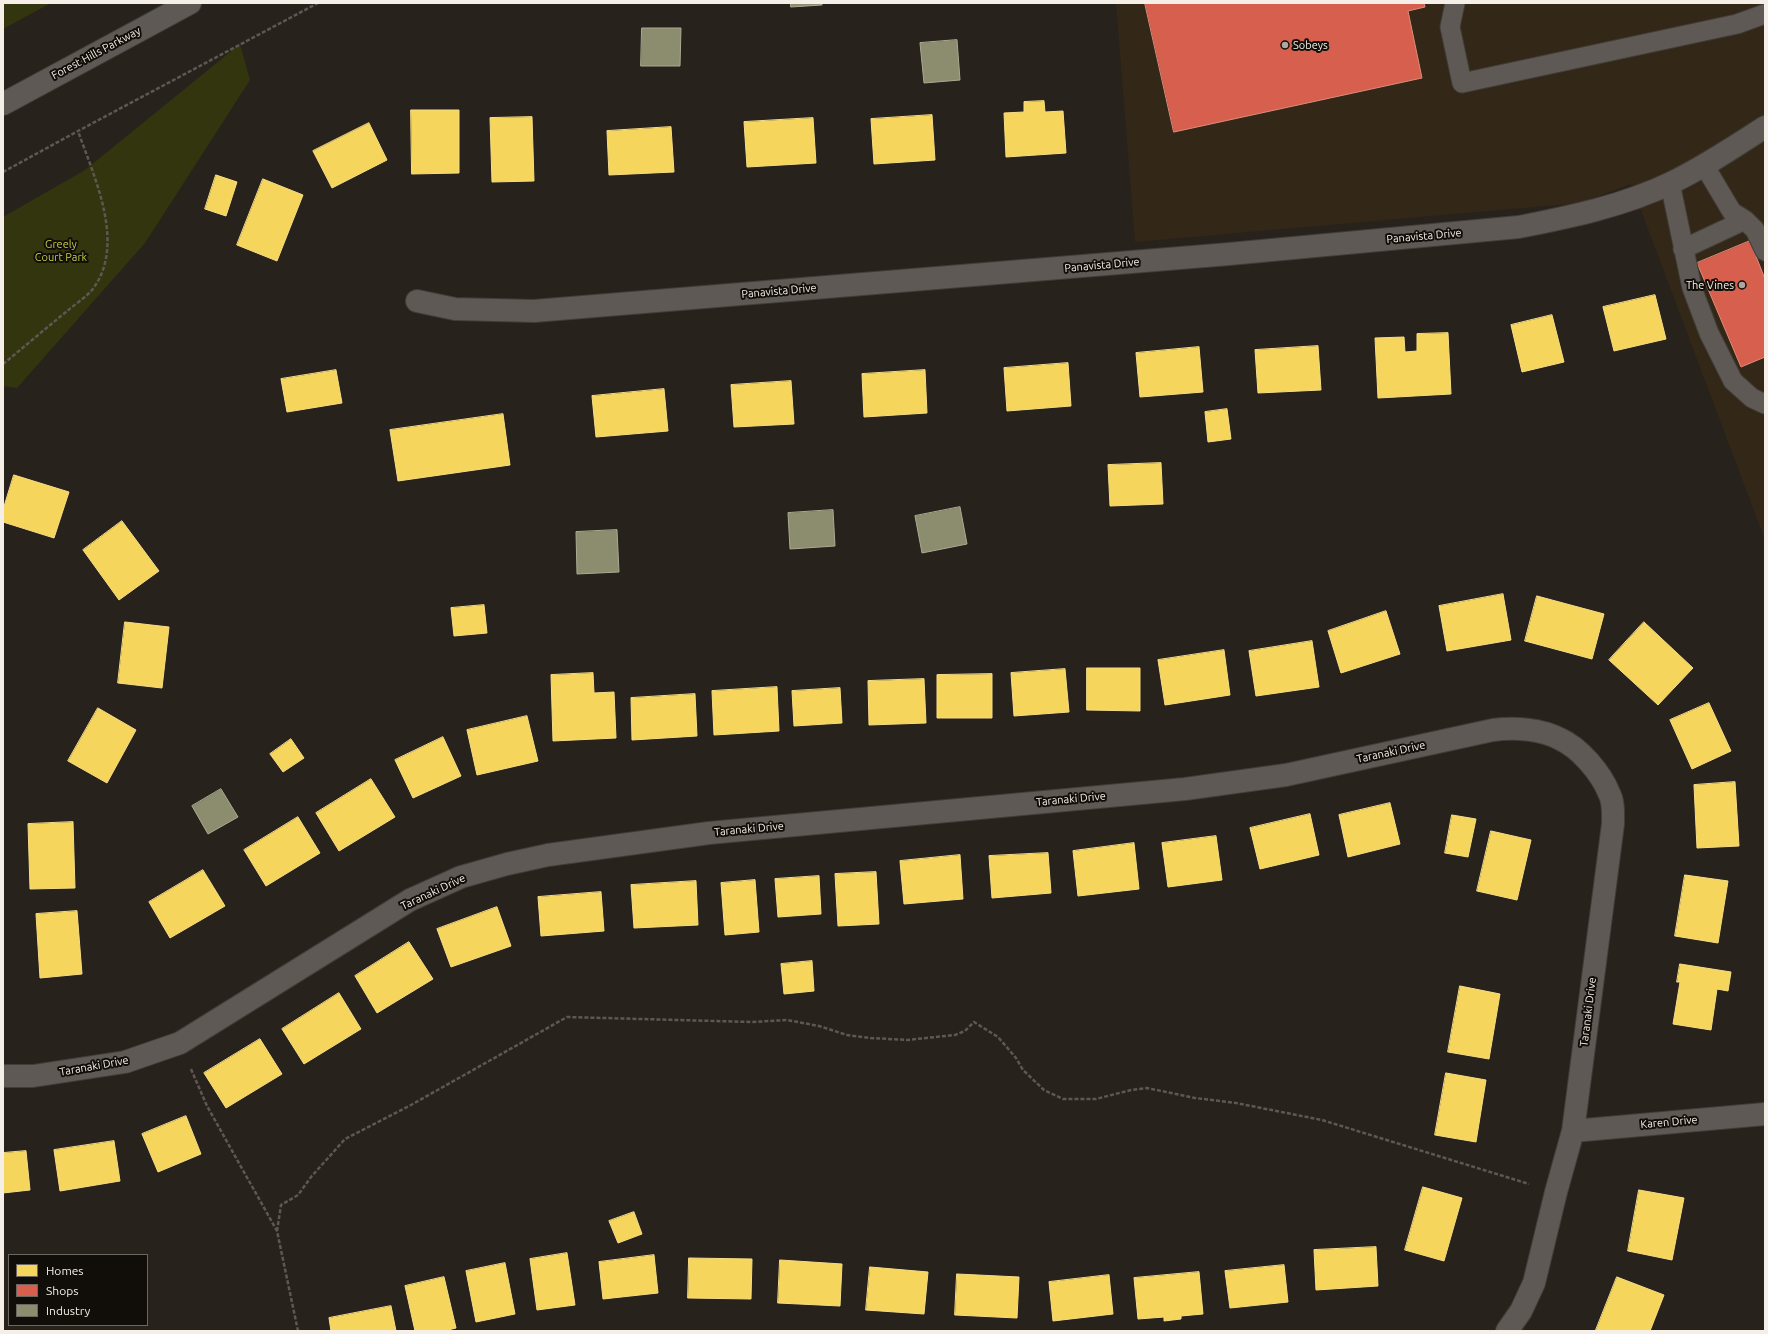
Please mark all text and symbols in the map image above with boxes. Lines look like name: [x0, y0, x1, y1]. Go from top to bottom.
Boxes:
street label: Forest Hills Parkway: [49, 24, 143, 82]
place label: Sobeys: [1293, 38, 1328, 52]
marker: Sobeys: [1280, 40, 1290, 50]
street label: Panavista Drive: [1386, 226, 1462, 246]
park label: Greely Court Park: [35, 237, 87, 263]
street label: Panavista Drive: [1064, 255, 1140, 275]
place label: The Vines: [1686, 278, 1734, 292]
marker: The Vines: [1737, 280, 1747, 290]
street label: Panavista Drive: [741, 281, 817, 301]
street label: Taranaki Drive: [1355, 738, 1427, 766]
street label: Taranaki Drive: [1036, 789, 1106, 809]
street label: Taranaki Drive: [714, 819, 784, 839]
street label: Taranaki Drive: [399, 871, 467, 913]
street label: Taranaki Drive: [1577, 977, 1599, 1047]
street label: Taranaki Drive: [58, 1053, 130, 1079]
street label: Karen Drive: [1640, 1113, 1698, 1131]
legend: [8, 1254, 148, 1326]
text: Homes: [46, 1264, 84, 1277]
text: Shops: [46, 1284, 78, 1297]
text: Industry: [46, 1304, 90, 1317]

